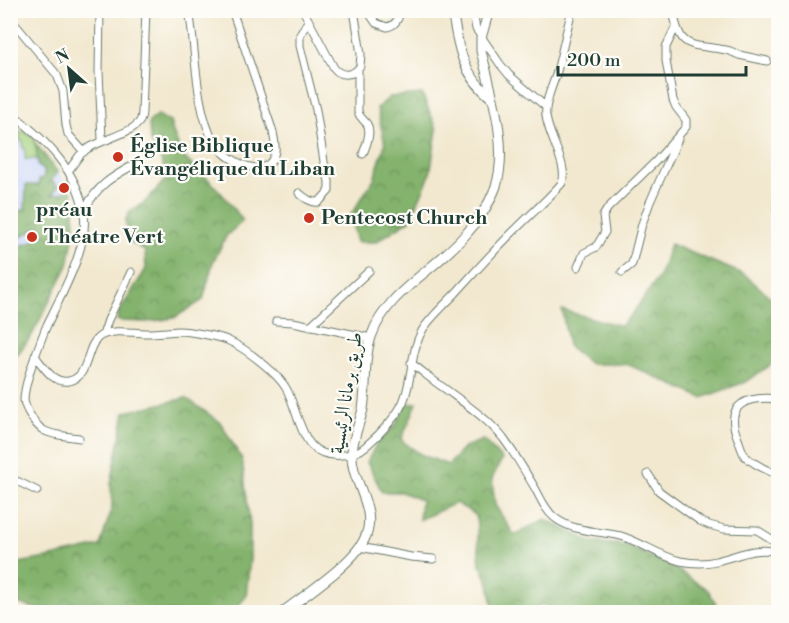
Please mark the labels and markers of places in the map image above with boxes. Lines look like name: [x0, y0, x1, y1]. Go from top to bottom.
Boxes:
place label: Église Biblique Évangélique du Liban: [130, 133, 336, 182]
marker: Église Biblique Évangélique du Liban: [111, 150, 125, 164]
marker: préau: [57, 181, 71, 195]
place label: préau: [36, 198, 93, 223]
place label: Pentecost Church: [321, 206, 488, 231]
marker: Pentecost Church: [302, 211, 316, 225]
place label: Théatre Vert: [44, 225, 164, 250]
marker: Théatre Vert: [25, 230, 39, 244]

